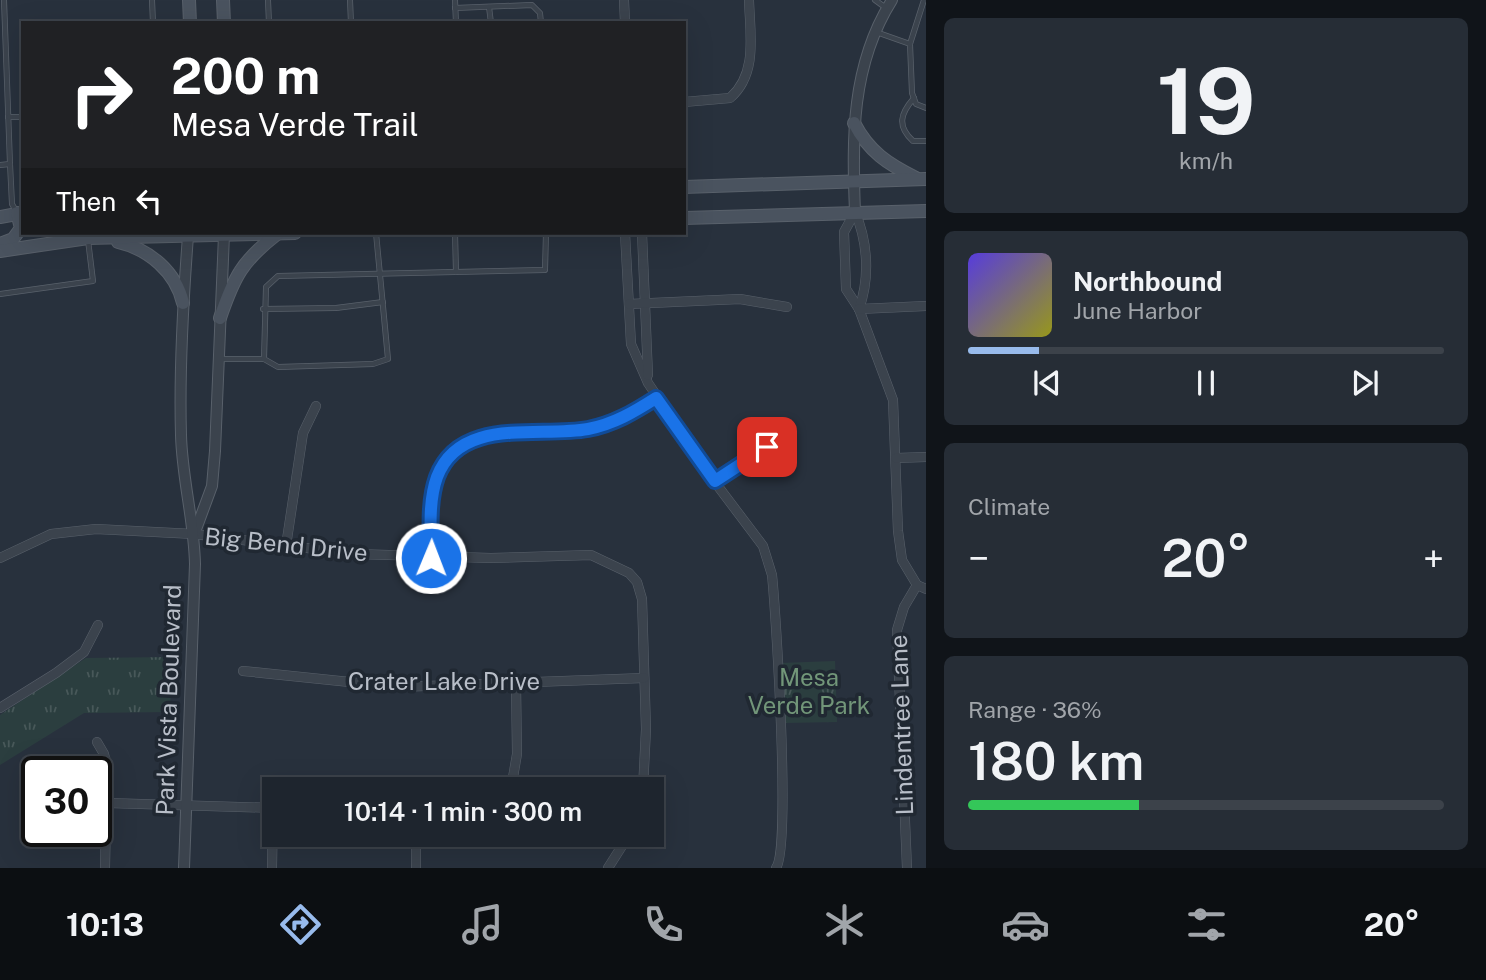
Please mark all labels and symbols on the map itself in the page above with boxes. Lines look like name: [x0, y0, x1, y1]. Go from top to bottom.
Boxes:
pin: [737, 417, 797, 477]
position arrow: [394, 521, 468, 595]
street label: Big Bend Drive: [203, 522, 369, 566]
street label: Park Vista Boulevard: [150, 584, 186, 816]
street label: Lindentree Lane: [884, 634, 918, 816]
park label: Mesa Verde Park: [748, 663, 870, 719]
street label: Crater Lake Drive: [348, 667, 540, 695]
speed limit sign: 30: [21, 756, 112, 847]

